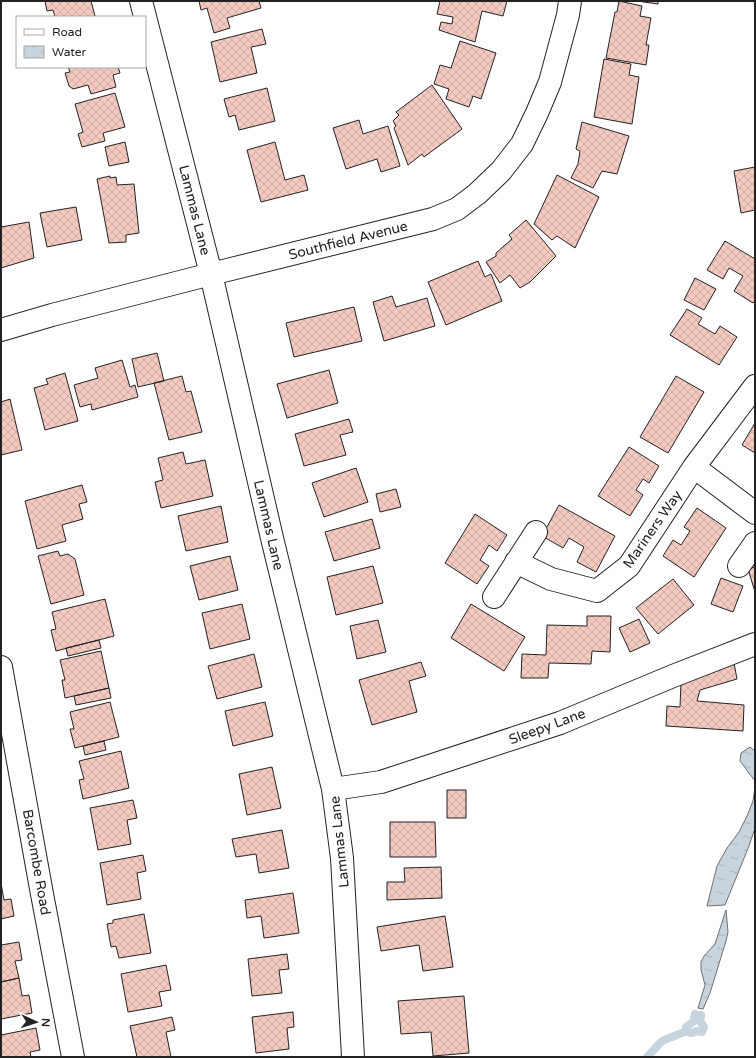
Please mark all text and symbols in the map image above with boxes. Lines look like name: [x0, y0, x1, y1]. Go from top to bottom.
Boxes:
legend: [16, 16, 146, 68]
text: Road: [52, 25, 82, 39]
text: Water: [52, 45, 87, 59]
street label: Lammas Lane: [175, 163, 214, 257]
street label: Southfield Avenue: [287, 217, 410, 264]
street label: Lammas Lane: [250, 478, 287, 572]
street label: Mariners Way: [619, 487, 686, 572]
street label: Sleepy Lane: [507, 705, 588, 748]
street label: Lammas Lane: [326, 795, 353, 889]
street label: Barcombe Road: [19, 808, 54, 916]
north arrow: [16, 1002, 56, 1042]
text: N: [39, 1018, 52, 1027]

